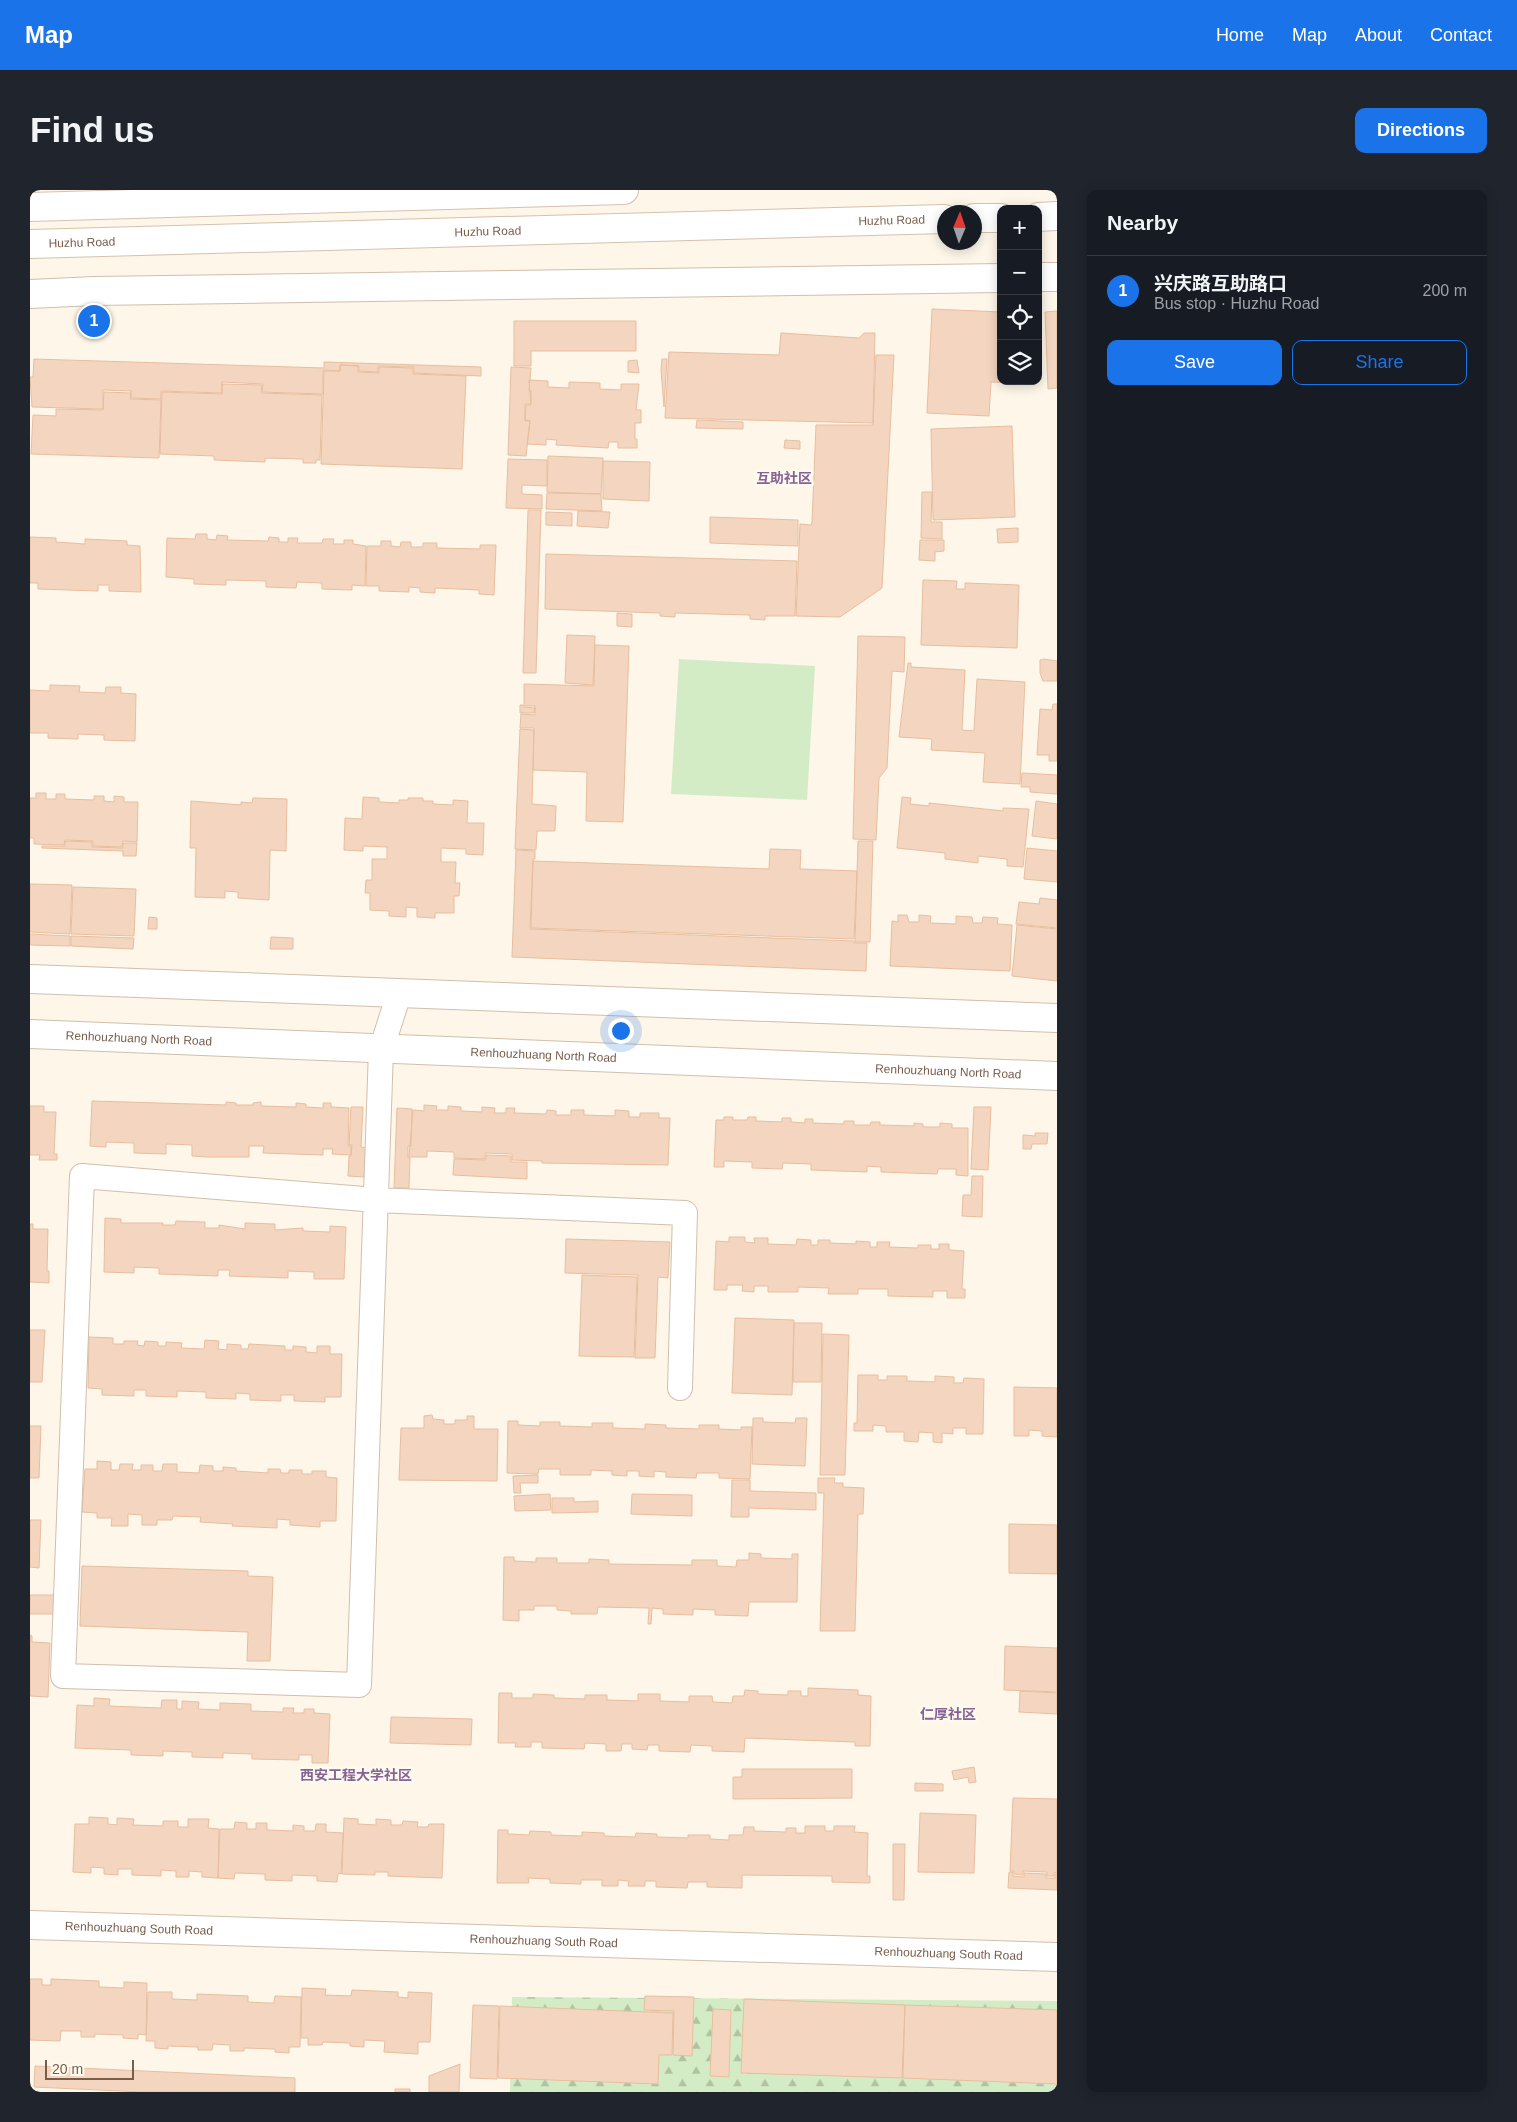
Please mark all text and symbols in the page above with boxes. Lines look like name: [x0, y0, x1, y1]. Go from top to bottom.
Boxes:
text: Map: [25, 21, 73, 48]
text: Home: [1216, 25, 1264, 45]
text: Map: [1292, 25, 1327, 45]
text: About: [1355, 25, 1402, 45]
text: Contact: [1430, 25, 1492, 45]
button: Directions: [1355, 108, 1487, 153]
text: Find us: [30, 110, 154, 149]
north arrow: [937, 205, 982, 250]
map controls: [997, 205, 1042, 385]
button: +: [997, 205, 1042, 250]
text: Nearby: [1107, 211, 1178, 234]
street label: Huzhu Road: [858, 213, 925, 228]
street label: Huzhu Road: [454, 224, 521, 239]
street label: Huzhu Road: [48, 235, 116, 250]
button: −: [997, 250, 1042, 295]
text: 兴庆路互助路口: [1154, 273, 1287, 294]
text: 1: [1119, 282, 1127, 299]
text: 200 m: [1423, 282, 1467, 299]
button: locate: [997, 295, 1042, 340]
text: Bus stop · Huzhu Road: [1154, 295, 1319, 312]
pin: 1: [78, 302, 110, 340]
button: layers: [997, 340, 1042, 385]
button: Save: [1107, 340, 1282, 385]
button: Share: [1292, 340, 1467, 385]
district label: 互助社区: [756, 470, 812, 486]
your location: [608, 1018, 634, 1044]
street label: Renhouzhuang North Road: [66, 1028, 212, 1048]
street label: Renhouzhuang North Road: [470, 1045, 617, 1065]
street label: Renhouzhuang North Road: [875, 1062, 1022, 1082]
district label: 仁厚社区: [920, 1706, 976, 1722]
district label: 西安工程大学社区: [300, 1767, 412, 1783]
street label: Renhouzhuang South Road: [65, 1919, 213, 1938]
street label: Renhouzhuang South Road: [469, 1932, 618, 1950]
street label: Renhouzhuang South Road: [874, 1944, 1023, 1963]
scale bar: [45, 2057, 134, 2080]
text: 20 m: [52, 2061, 83, 2077]

